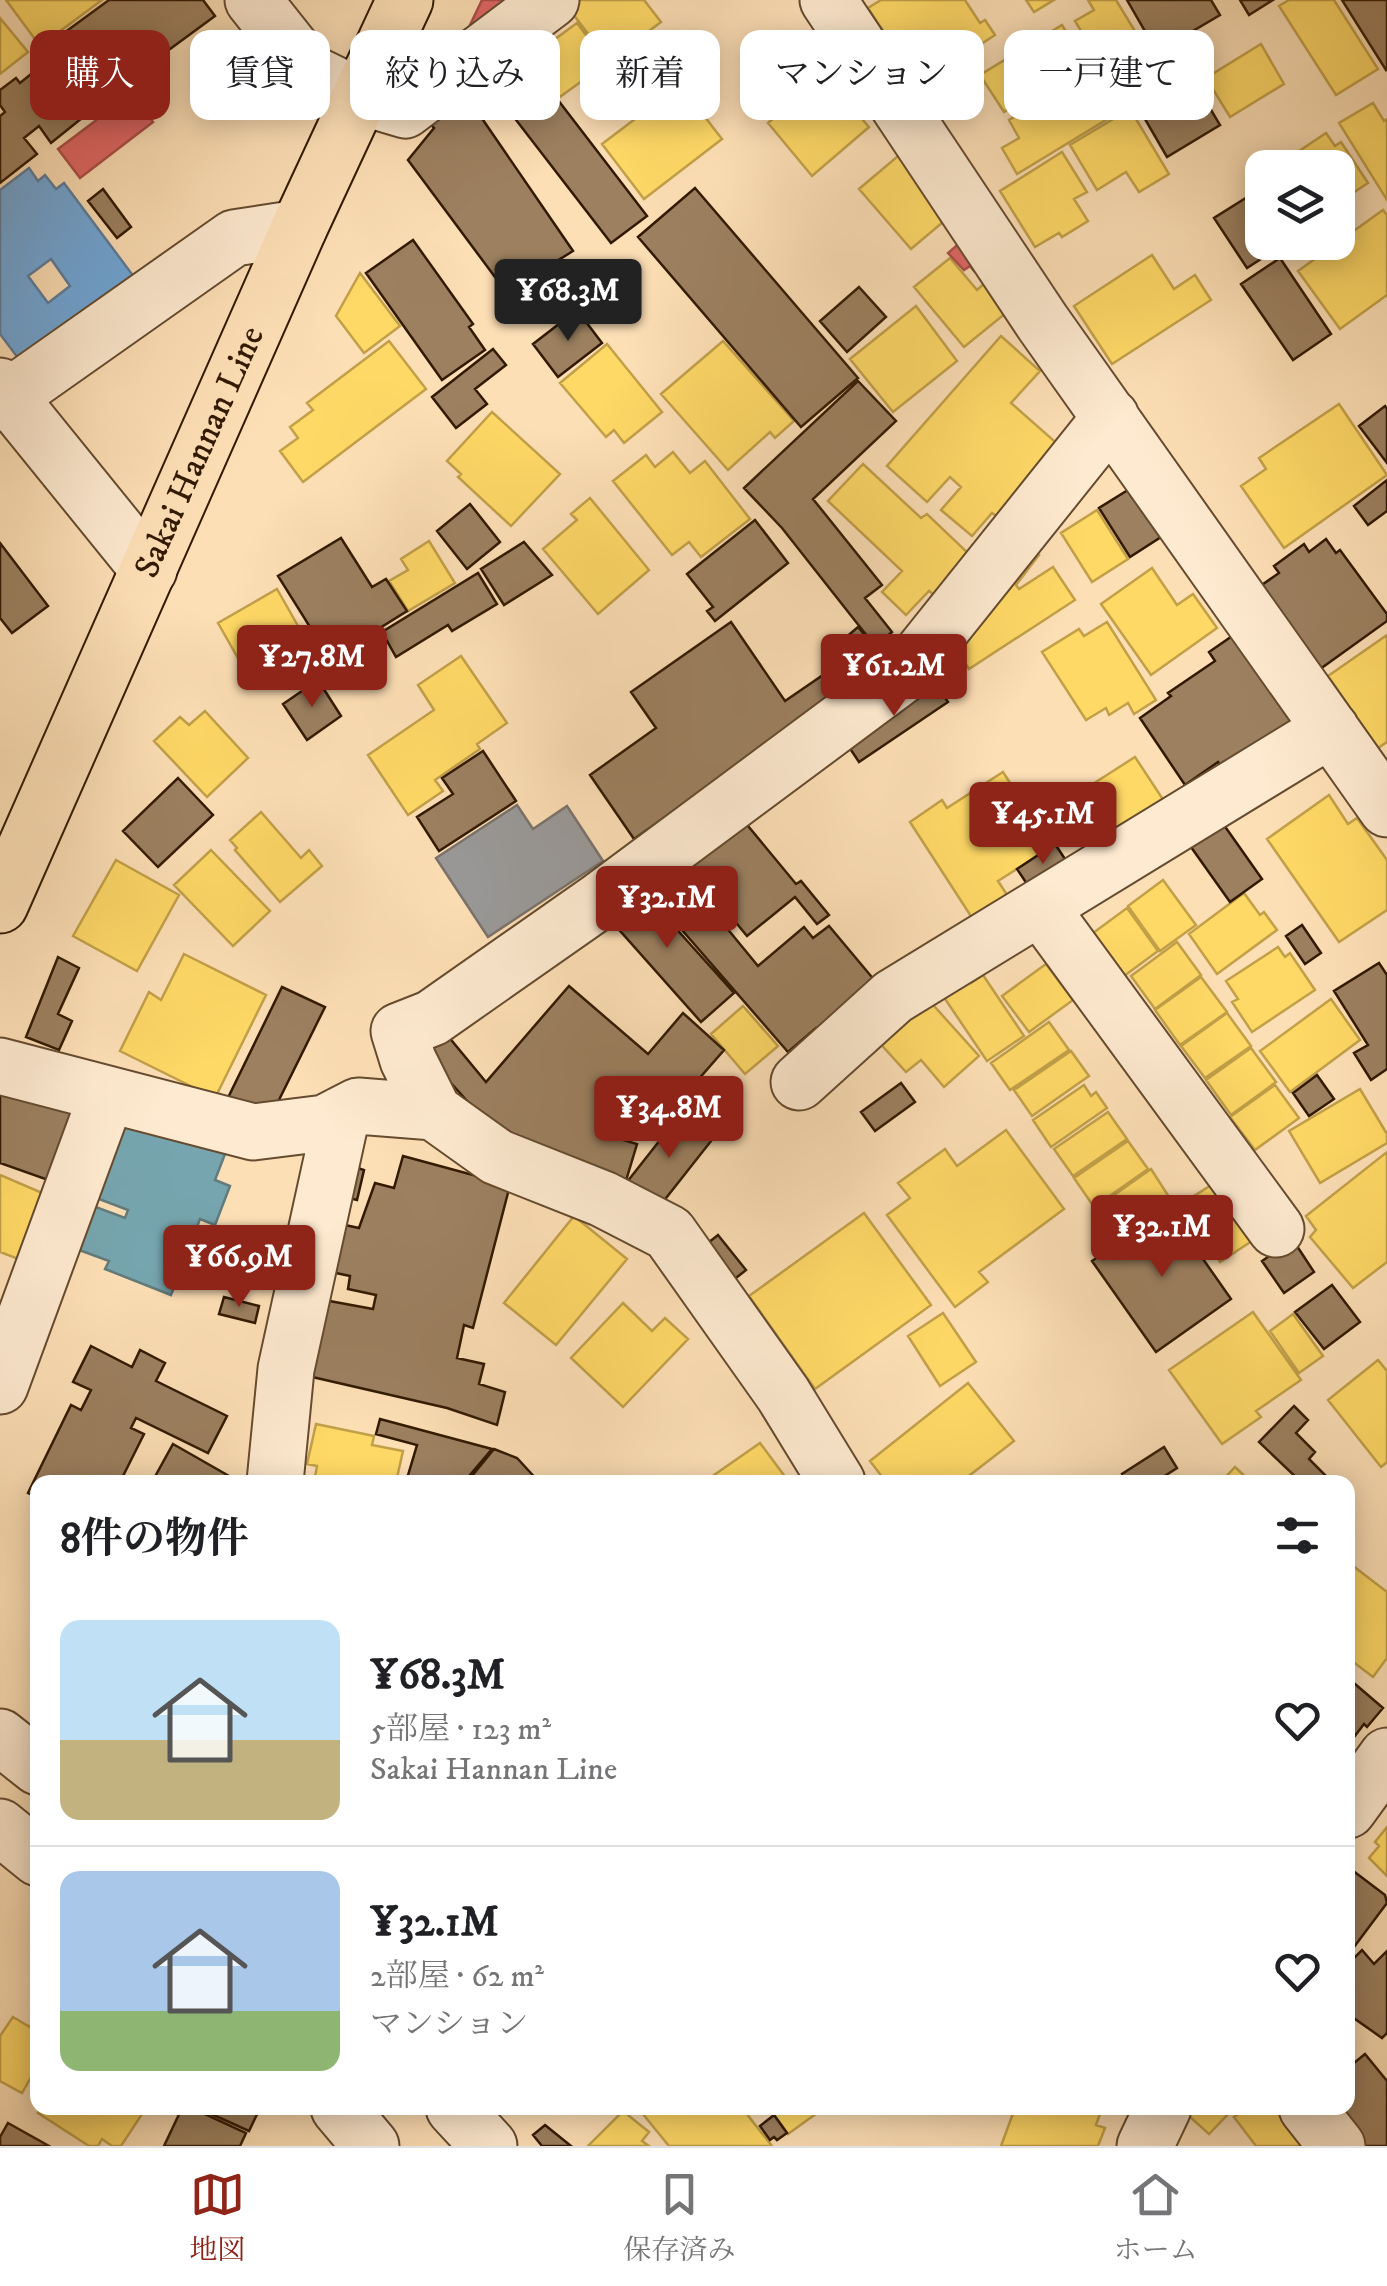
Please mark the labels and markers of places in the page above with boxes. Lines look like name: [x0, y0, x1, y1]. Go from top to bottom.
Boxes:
pin: ¥68.3M: [487, 259, 649, 344]
pin: ¥27.8M: [231, 625, 393, 710]
pin: ¥61.2M: [813, 634, 975, 719]
pin: ¥45.1M: [962, 782, 1124, 867]
pin: ¥32.1M: [586, 866, 748, 951]
pin: ¥34.8M: [588, 1076, 750, 1161]
pin: ¥32.1M: [1081, 1195, 1243, 1280]
pin: ¥66.9M: [158, 1225, 320, 1310]

